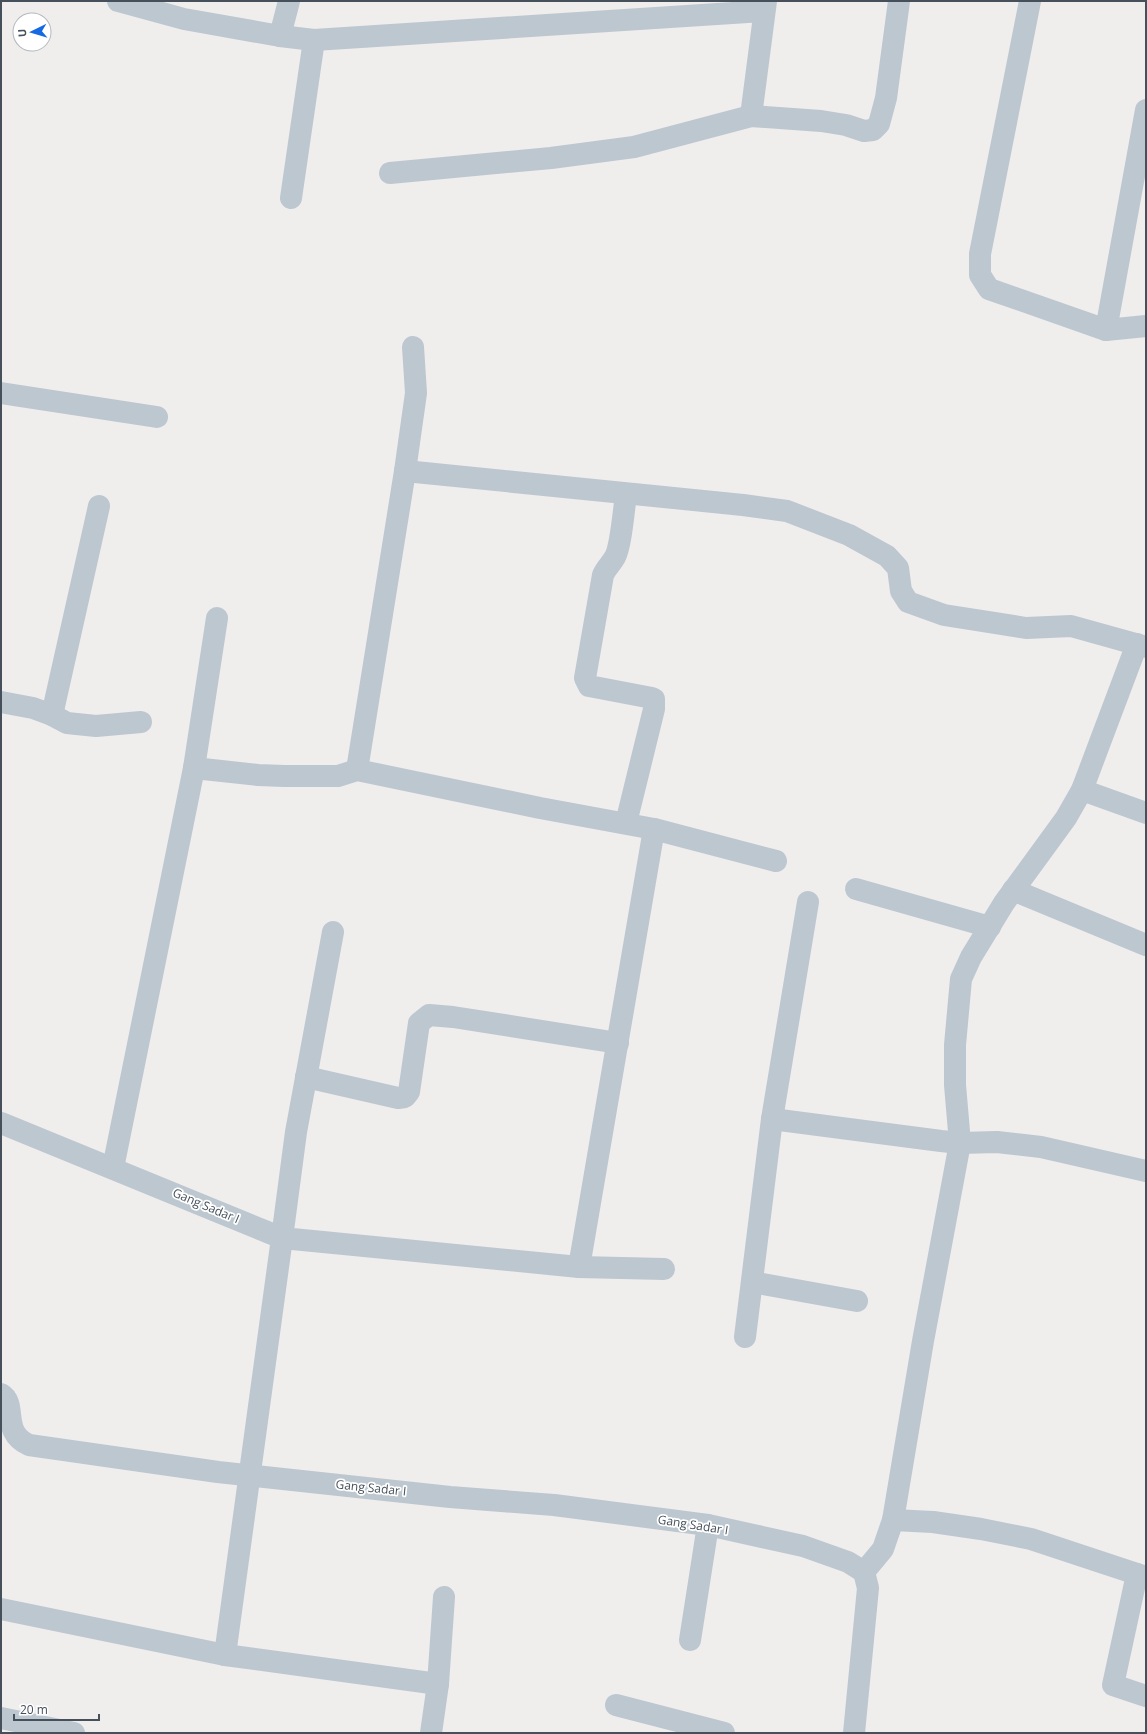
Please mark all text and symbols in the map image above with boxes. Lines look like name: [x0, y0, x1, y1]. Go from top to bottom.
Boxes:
north arrow: [12, 12, 52, 52]
text: U: [14, 28, 29, 38]
street label: Gang Sadar I: [170, 1184, 242, 1227]
street label: Gang Sadar I: [335, 1475, 407, 1500]
street label: Gang Sadar I: [657, 1511, 729, 1538]
scale bar: [14, 1696, 99, 1722]
text: 20 m: [20, 1701, 48, 1718]

